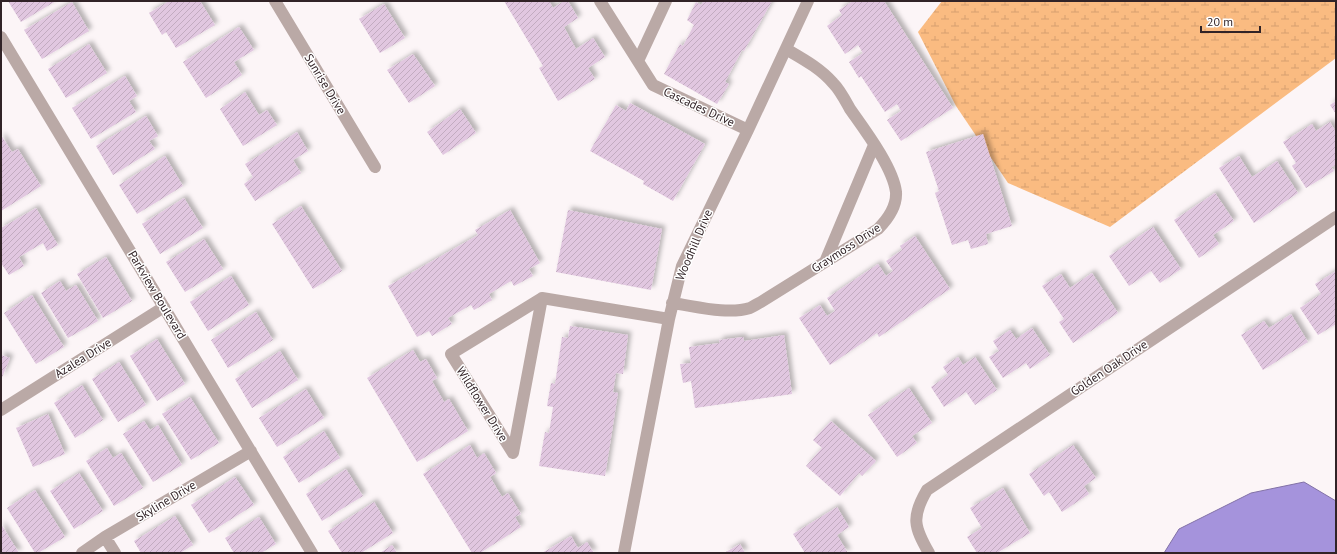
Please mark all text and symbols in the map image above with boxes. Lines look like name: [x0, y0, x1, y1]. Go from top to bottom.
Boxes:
scale bar: [1201, 8, 1260, 34]
text: 20 m: [1207, 14, 1233, 29]
street label: Sunrise Drive: [302, 51, 349, 117]
street label: Cascades Drive: [661, 84, 737, 130]
street label: Woodhill Drive: [672, 207, 715, 283]
street label: Graymoss Drive: [808, 220, 883, 275]
street label: Parkview Boulevard: [125, 248, 190, 342]
street label: Azalea Drive: [52, 334, 114, 381]
street label: Golden Oak Drive: [1068, 336, 1150, 399]
street label: Wildflower Drive: [453, 364, 511, 444]
street label: Skyline Drive: [133, 477, 198, 524]

